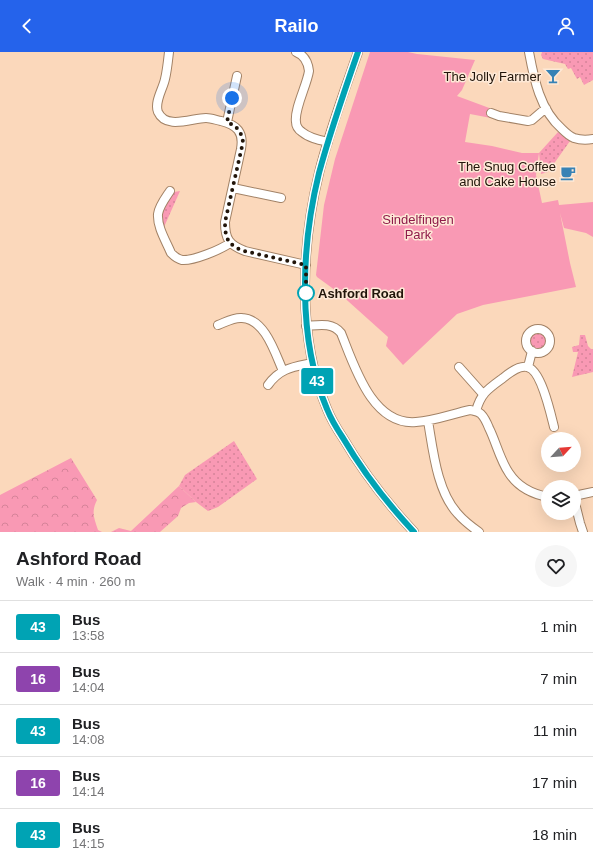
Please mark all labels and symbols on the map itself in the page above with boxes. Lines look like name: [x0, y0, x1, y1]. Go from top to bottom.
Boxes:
bar icon: The Jolly Farmer: [544, 67, 562, 85]
place label: The Jolly Farmer: [443, 69, 542, 84]
your location: [222, 88, 242, 108]
place label: The Snug Coffee and Cake House: [458, 159, 556, 189]
cafe icon: The Snug Coffee and Cake House: [559, 164, 577, 182]
park label: Sindelfingen Park: [382, 212, 454, 242]
marker: Ashford Road: [297, 284, 315, 302]
place label: Ashford Road: [318, 286, 404, 301]
line badge: 43: [299, 368, 335, 394]
north arrow: [541, 432, 581, 472]

